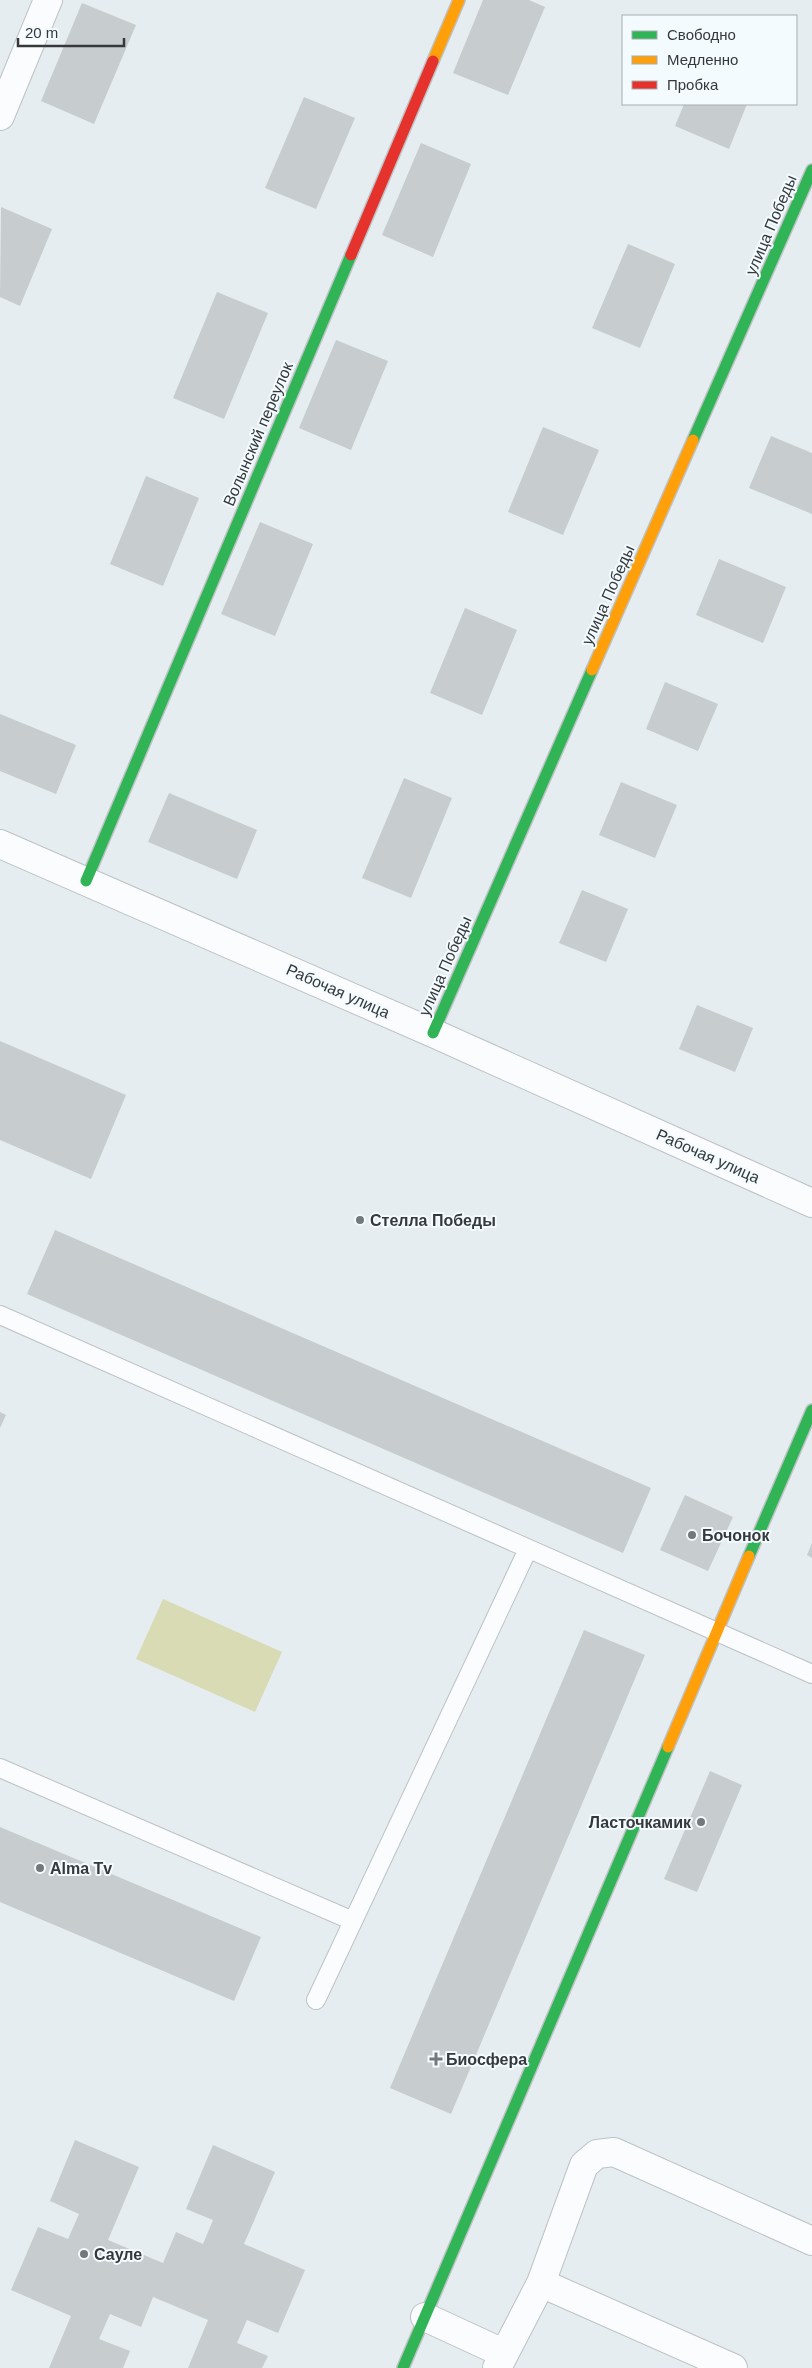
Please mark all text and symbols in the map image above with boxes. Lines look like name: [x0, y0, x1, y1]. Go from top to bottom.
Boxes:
scale bar: [18, 15, 124, 47]
legend: [622, 15, 797, 105]
text: 20 m: [25, 24, 58, 41]
text: Свободно: [667, 26, 736, 43]
text: Медленно: [667, 51, 738, 68]
text: Пробка: [667, 76, 719, 93]
street label: улица Победы: [742, 172, 800, 278]
street label: Волынский переулок: [220, 359, 296, 508]
street label: улица Победы: [578, 543, 638, 647]
street label: улица Победы: [415, 914, 475, 1018]
street label: Рабочая улица: [284, 961, 392, 1021]
street label: Рабочая улица: [654, 1126, 762, 1186]
place label: Стелла Победы: [370, 1212, 496, 1229]
marker: Стелла Победы: [354, 1214, 366, 1226]
place label: Бочонок: [702, 1527, 770, 1544]
marker: Бочонок: [686, 1529, 698, 1541]
place label: Ласточкамик: [589, 1814, 692, 1831]
marker: Ласточкамик: [695, 1816, 707, 1828]
place label: Alma Tv: [50, 1860, 112, 1877]
marker: Alma Tv: [34, 1862, 46, 1874]
place label: Биосфера: [446, 2051, 527, 2068]
marker: Биосфера: [430, 2053, 442, 2065]
place label: Сауле: [94, 2246, 142, 2263]
marker: Сауле: [78, 2248, 90, 2260]

